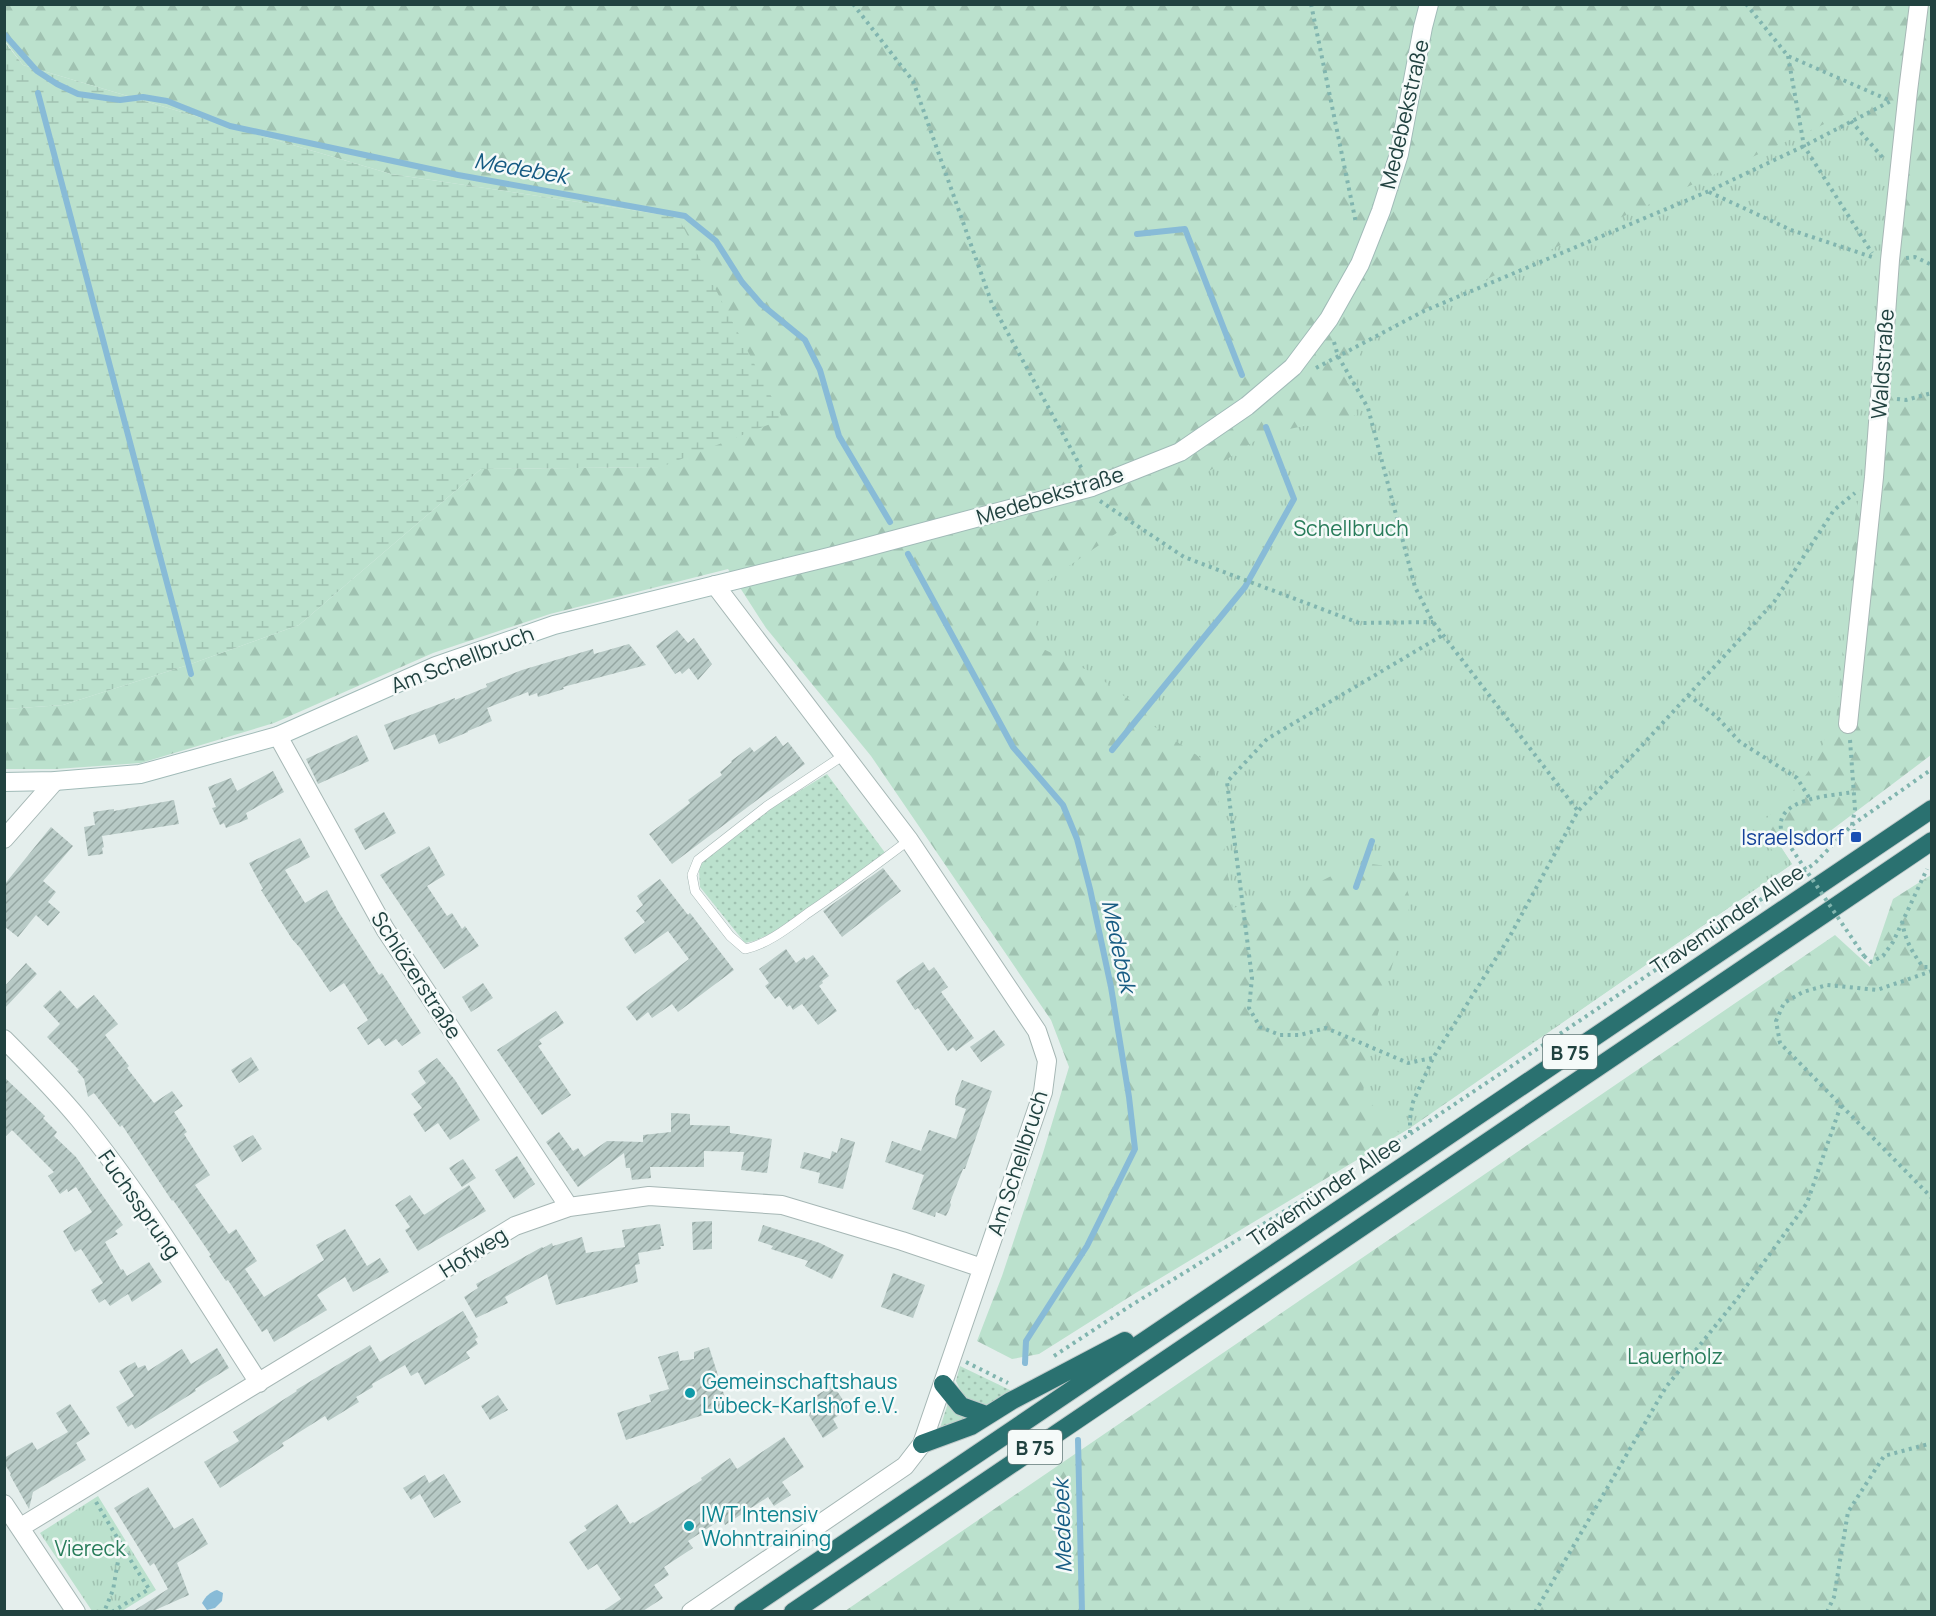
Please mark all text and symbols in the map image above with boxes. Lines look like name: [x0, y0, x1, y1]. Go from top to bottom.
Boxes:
street label: Medebekstraße: [1373, 36, 1435, 192]
water label: Medebek: [472, 145, 573, 191]
street label: Waldstraße: [1864, 308, 1900, 420]
street label: Medebekstraße: [973, 459, 1127, 531]
park label: Schellbruch: [1293, 514, 1409, 542]
street label: Am Schellbruch: [386, 619, 538, 699]
place label: Israelsdorf: [1741, 823, 1845, 851]
marker: Israelsdorf: [1849, 830, 1863, 844]
street label: Travemünder Allee: [1645, 857, 1809, 981]
water label: Medebek: [1095, 897, 1144, 998]
street label: Schlözerstraße: [365, 906, 469, 1044]
road number: B 75: [1543, 1035, 1597, 1069]
street label: Am Schellbruch: [980, 1087, 1054, 1239]
street label: Travemünder Allee: [1242, 1129, 1406, 1253]
street label: Fuchssprung: [92, 1144, 188, 1264]
street label: Hofweg: [434, 1220, 512, 1284]
park label: Lauerholz: [1627, 1342, 1723, 1370]
place label: Gemeinschaftshaus Lübeck-Karlshof e.V.: [702, 1367, 898, 1419]
marker: Gemeinschaftshaus Lübeck-Karlshof e.V.: [683, 1386, 697, 1400]
road number: B 75: [1008, 1430, 1062, 1464]
water label: Medebek: [1045, 1475, 1079, 1574]
place label: IWT Intensiv Wohntraining: [701, 1500, 831, 1552]
marker: IWT Intensiv Wohntraining: [682, 1519, 696, 1533]
park label: Viereck: [54, 1534, 126, 1562]

